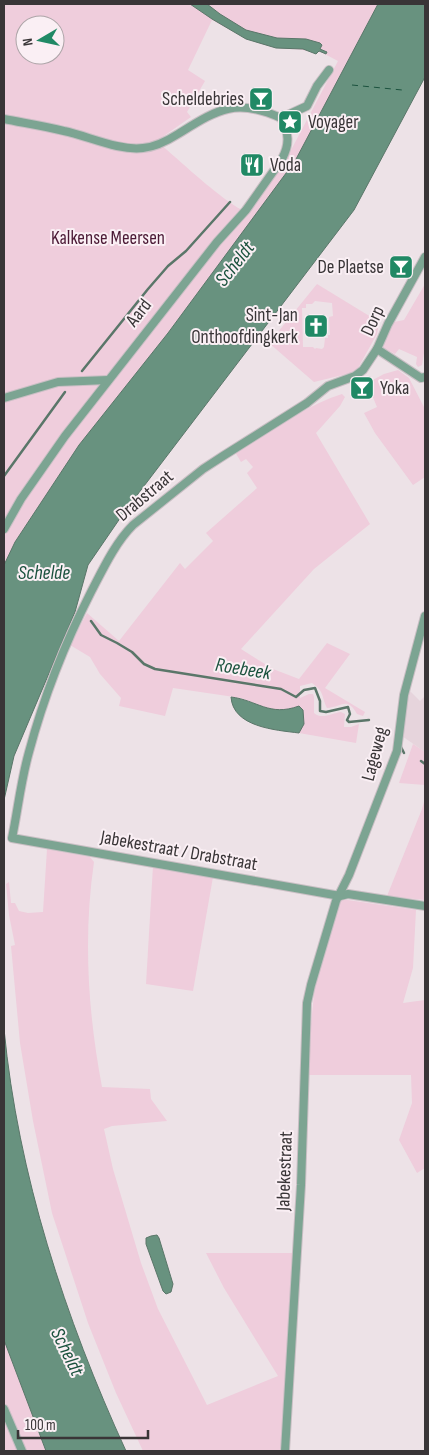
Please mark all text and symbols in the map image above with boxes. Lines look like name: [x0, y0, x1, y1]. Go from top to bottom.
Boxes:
north arrow: [15, 15, 65, 65]
text: N: [19, 37, 37, 47]
bar icon: Scheldebries: [248, 86, 274, 112]
place label: Scheldebries: [162, 88, 244, 111]
place icon: Voyager: [277, 109, 303, 135]
place label: Voyager: [308, 111, 359, 134]
restaurant icon: Voda: [239, 152, 265, 178]
place label: Voda: [270, 154, 301, 177]
park label: Kalkense Meersen: [51, 227, 165, 250]
water label: Scheldt: [210, 236, 261, 291]
bar icon: De Plaetse: [388, 254, 414, 280]
place label: De Plaetse: [317, 256, 384, 279]
street label: Aard: [120, 295, 157, 332]
street label: Dorp: [356, 302, 390, 340]
place label: Sint-Jan Onthoofdingkerk: [191, 304, 299, 349]
church icon: Sint-Jan Onthoofdingkerk: [303, 313, 329, 339]
bar icon: Yoka: [349, 375, 375, 401]
place label: Yoka: [380, 377, 409, 400]
street label: Drabstraat: [112, 465, 179, 527]
water label: Schelde: [18, 561, 70, 585]
water label: Roebeek: [214, 653, 273, 685]
street label: Lageweg: [357, 724, 393, 784]
street label: Jabekestraat / Drabstraat: [98, 826, 259, 876]
street label: Jabekestraat: [272, 1131, 298, 1212]
water label: Scheldt: [45, 1324, 89, 1381]
scale bar: [18, 1408, 148, 1440]
text: 100 m: [25, 1416, 56, 1435]

